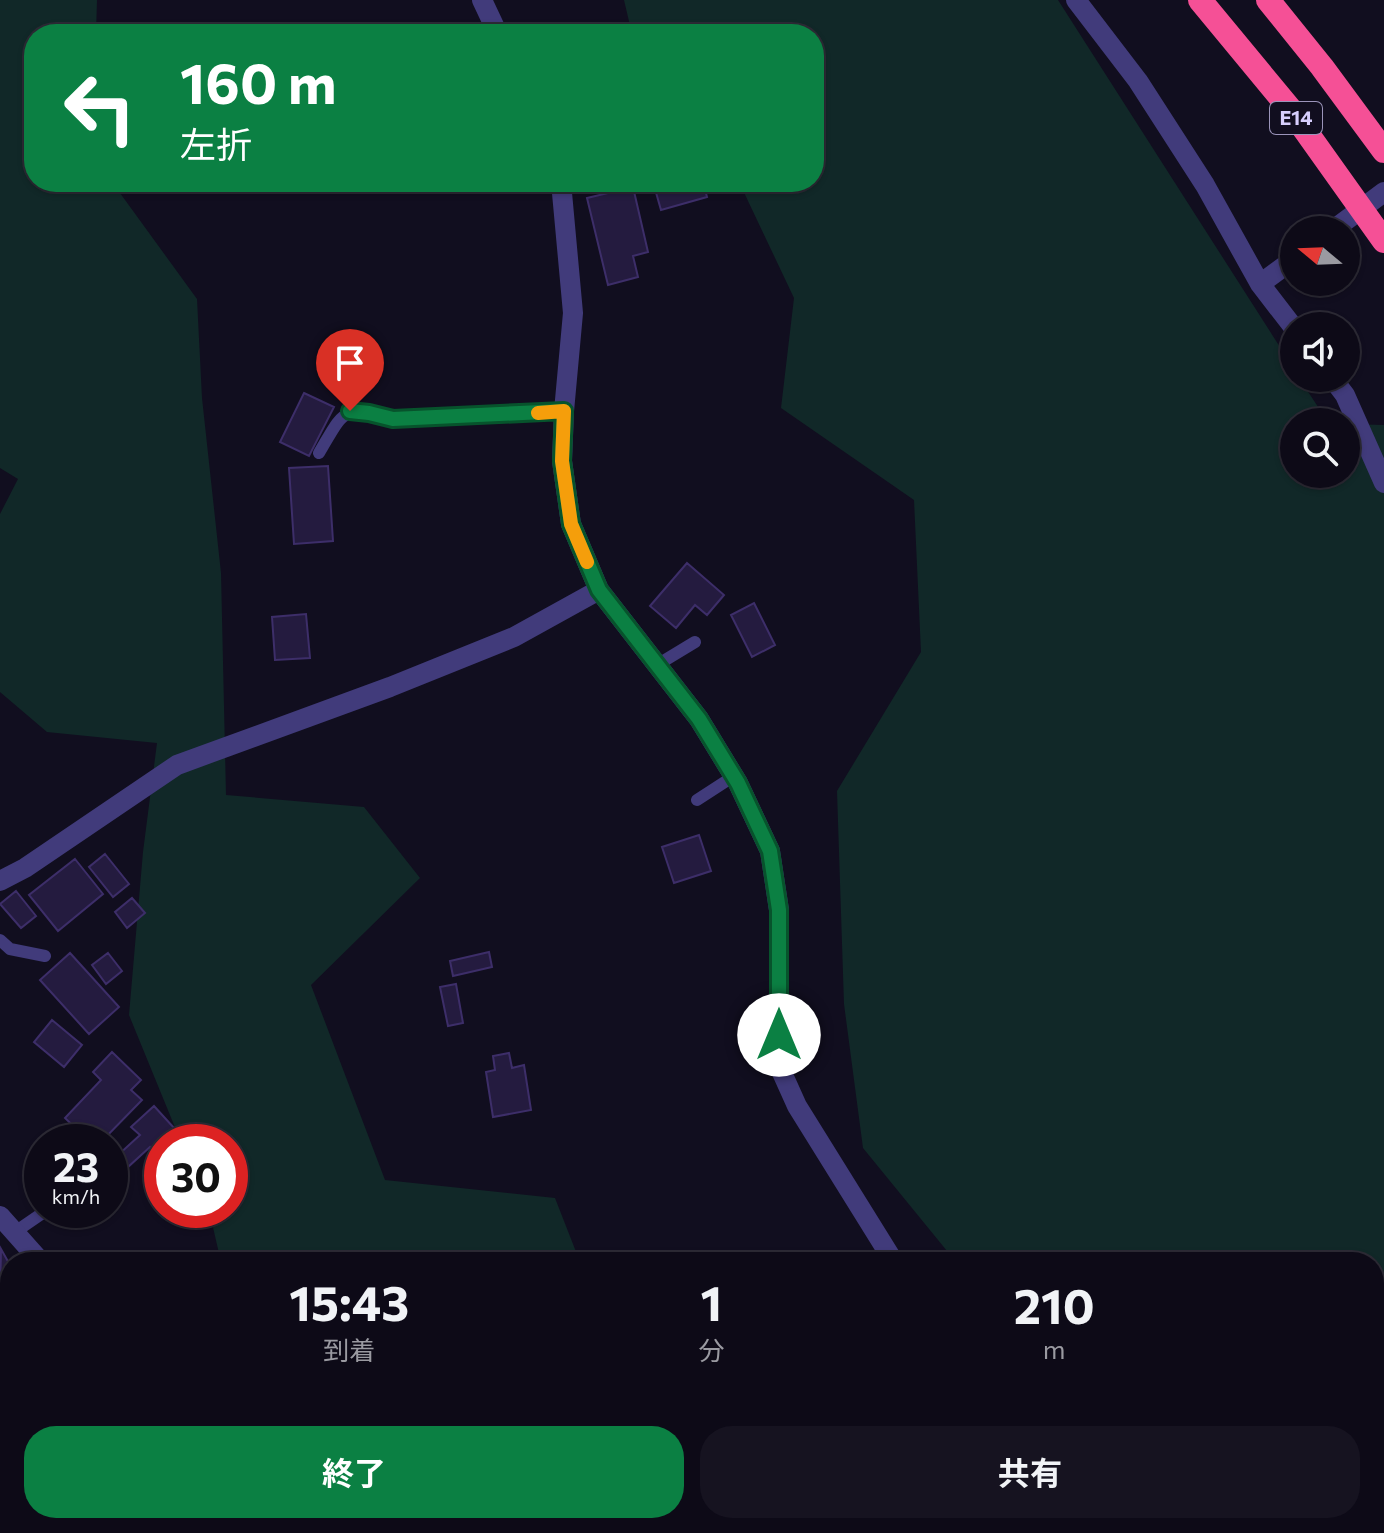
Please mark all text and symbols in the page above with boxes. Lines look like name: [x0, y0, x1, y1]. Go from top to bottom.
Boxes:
text: 160 m: [180, 47, 337, 116]
icon: left: [48, 56, 152, 160]
road number: E14: [1270, 102, 1322, 134]
text: 左折: [180, 121, 252, 165]
north arrow: [1280, 216, 1360, 296]
map controls: [1280, 216, 1360, 488]
button: sound: [1280, 312, 1360, 392]
pin: [316, 329, 384, 411]
icon: arrive: [328, 341, 372, 385]
button: search: [1280, 408, 1360, 488]
position arrow: [737, 993, 821, 1077]
speed limit sign: 30: [144, 1124, 248, 1228]
text: 23: [53, 1141, 99, 1190]
text: km/h: [52, 1184, 100, 1208]
text: 15:43: [289, 1272, 409, 1331]
text: 1: [701, 1272, 722, 1331]
text: 210: [1014, 1275, 1095, 1334]
text: m: [1043, 1333, 1066, 1364]
text: 到着: [323, 1334, 375, 1365]
text: 分: [698, 1334, 724, 1365]
button: 終了: [24, 1426, 684, 1518]
button: 共有: [700, 1426, 1360, 1518]

